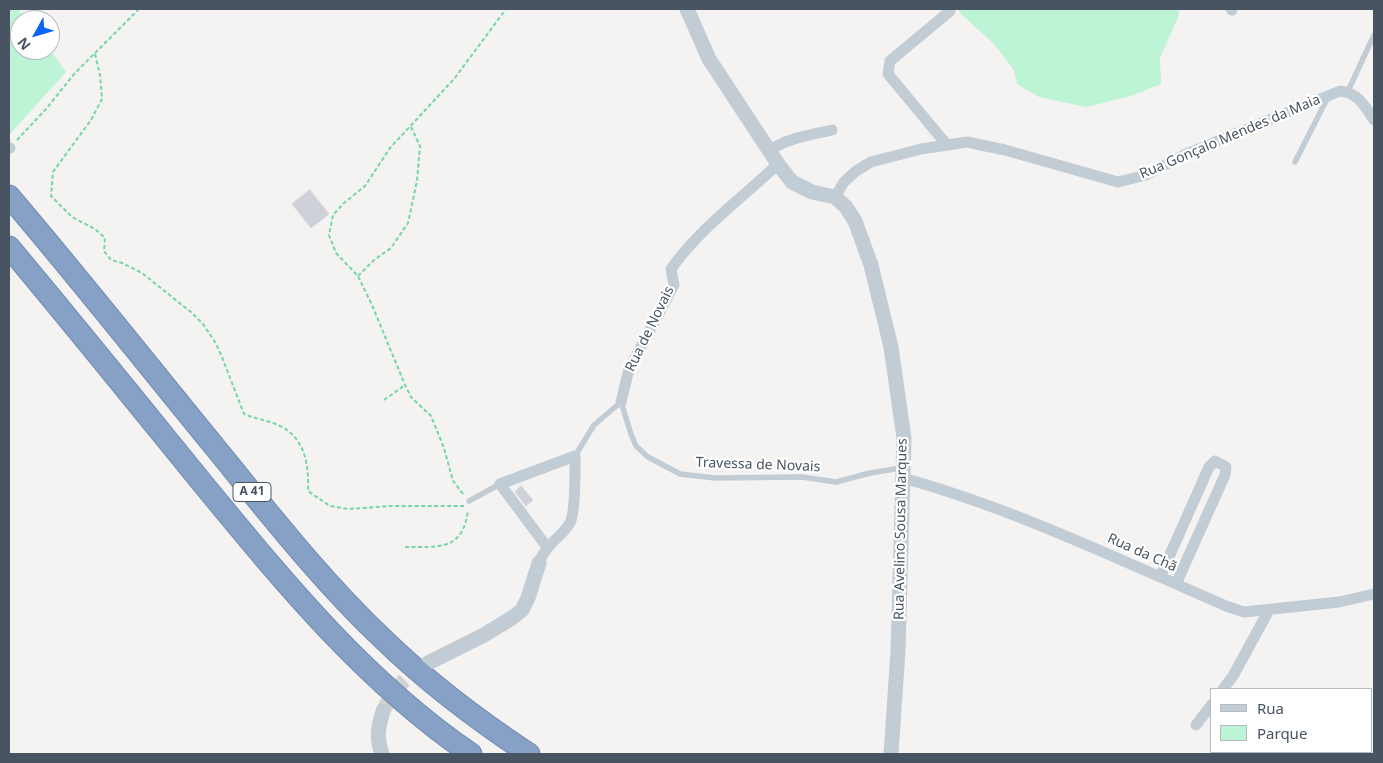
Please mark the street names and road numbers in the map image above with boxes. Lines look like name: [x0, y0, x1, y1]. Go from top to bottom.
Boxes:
street label: Rua Gonçalo Mendes da Maia: [1137, 91, 1323, 183]
street label: Rua de Novais: [622, 283, 678, 375]
street label: Rua Avelino Sousa Marques: [891, 438, 911, 620]
street label: Travessa de Novais: [695, 454, 821, 476]
road number: A 41: [233, 482, 271, 502]
street label: Rua da Chã: [1105, 530, 1179, 576]

